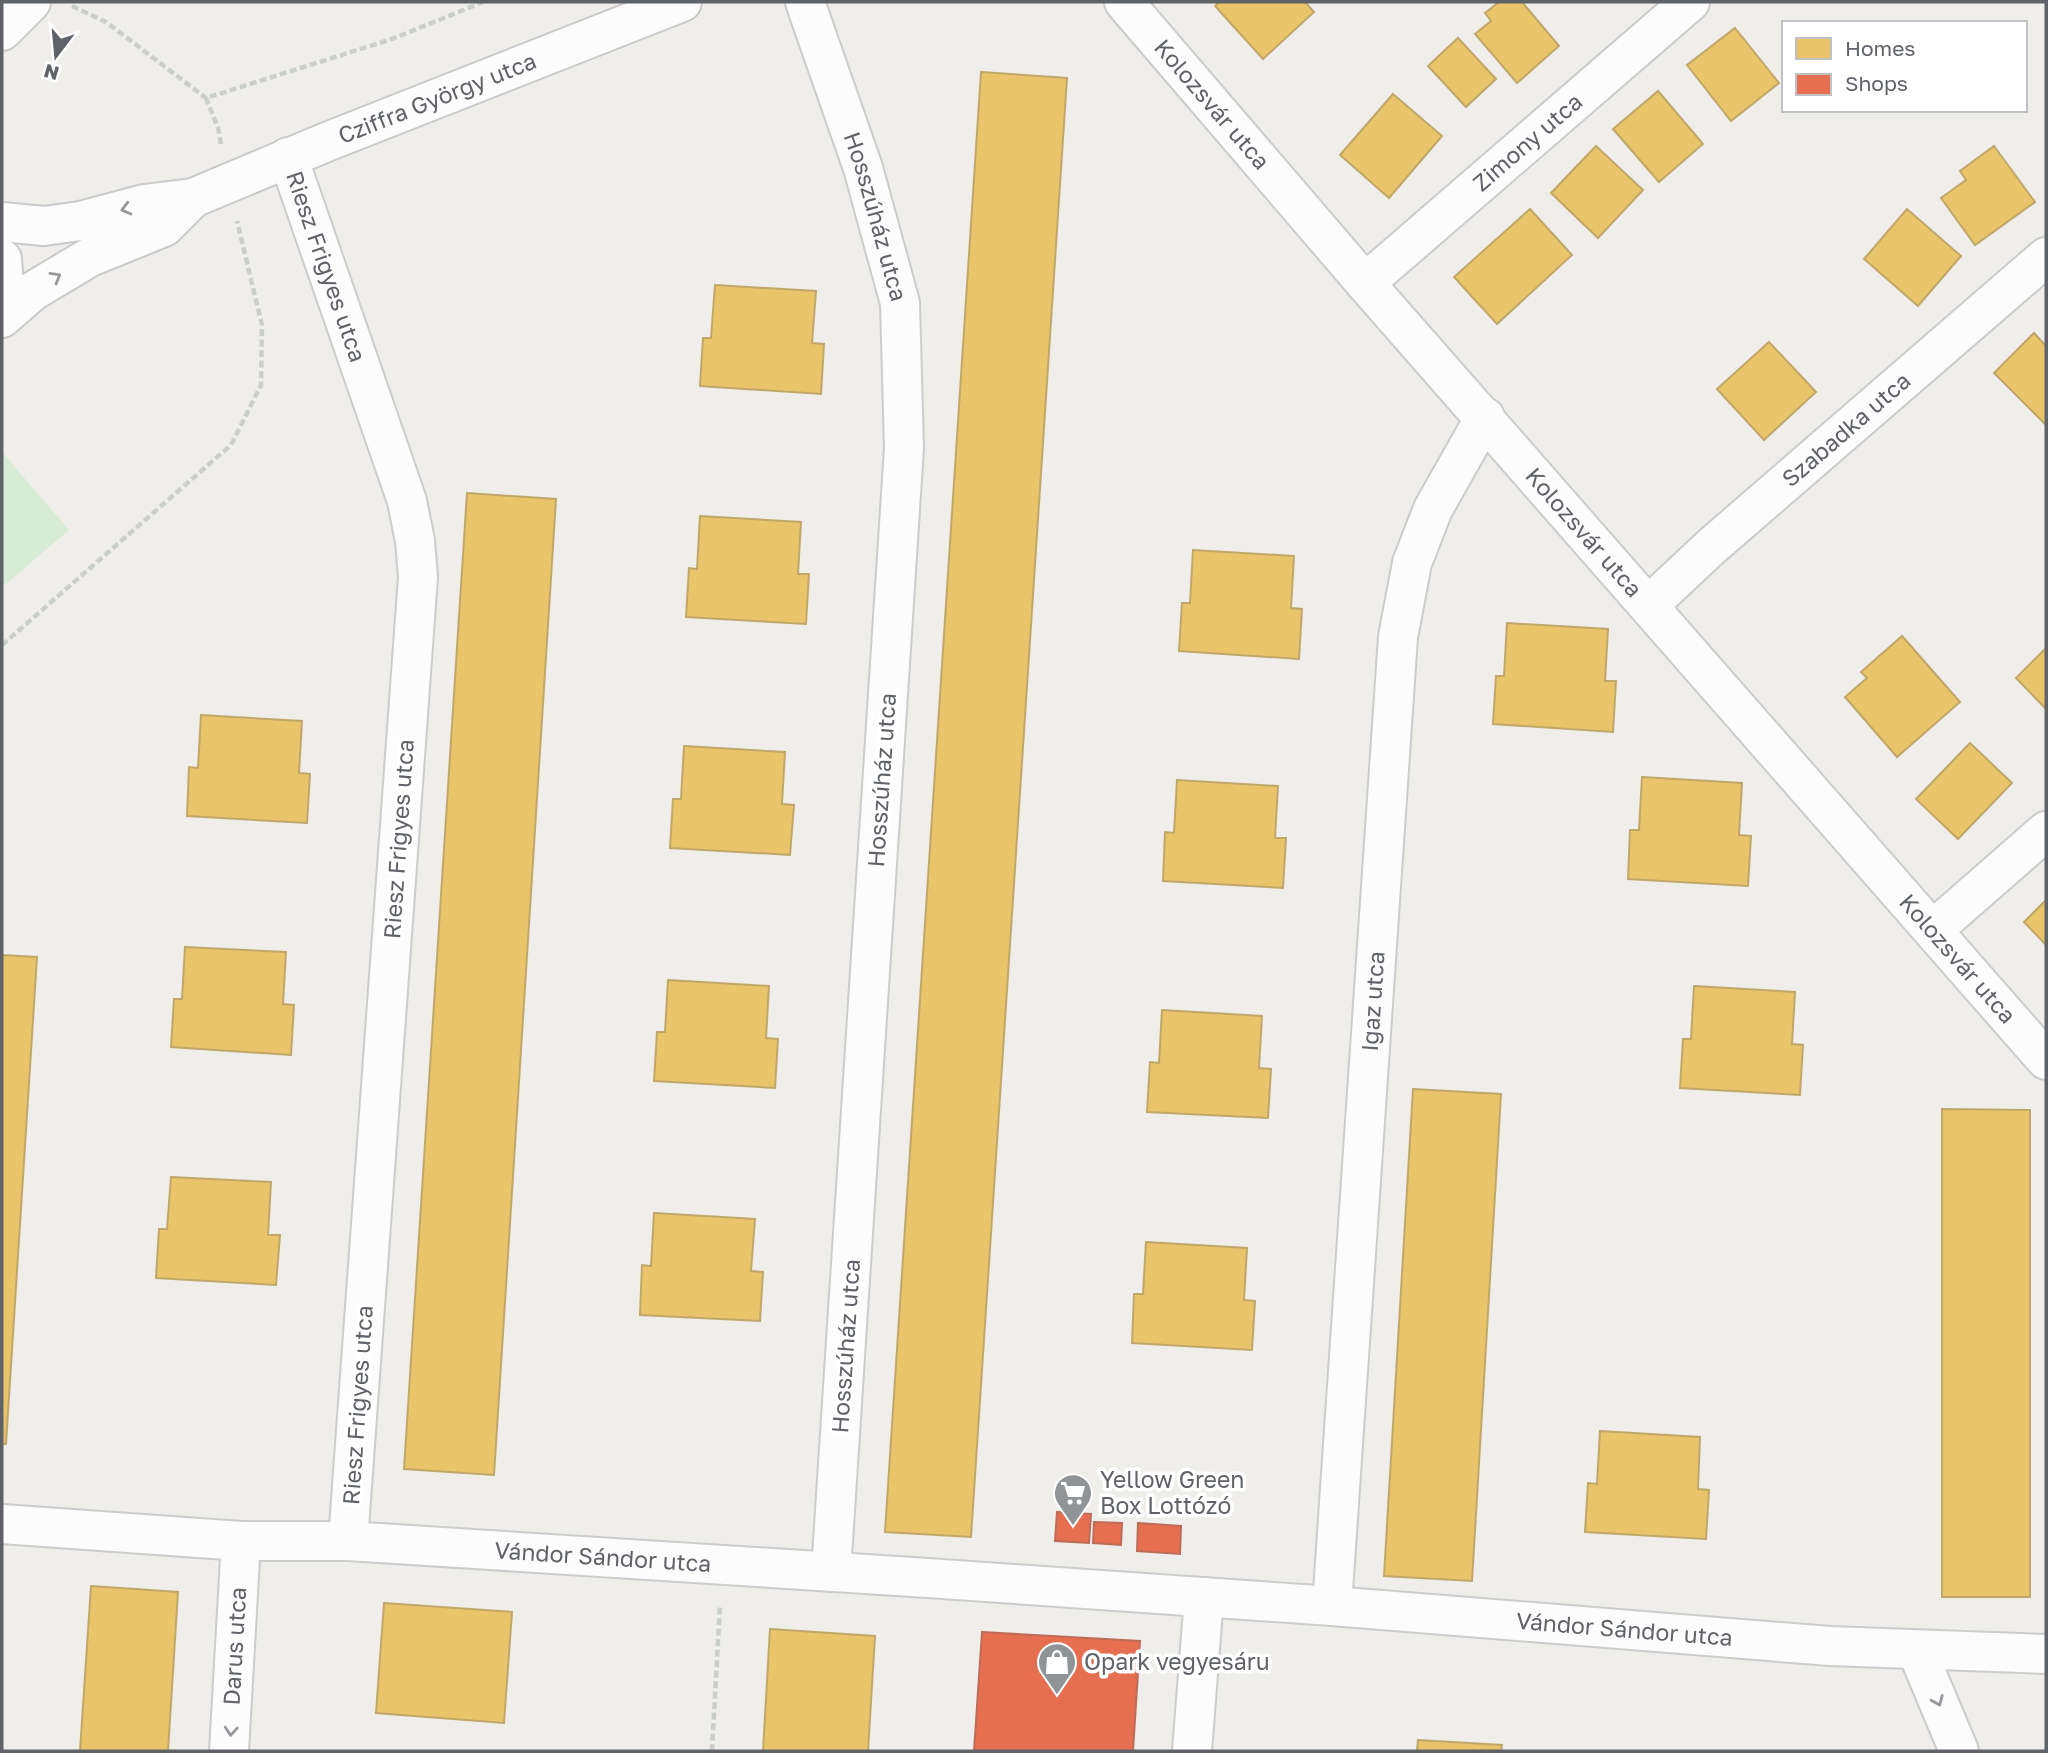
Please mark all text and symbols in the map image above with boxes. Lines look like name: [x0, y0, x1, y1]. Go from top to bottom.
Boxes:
north arrow: [21, 21, 91, 91]
legend: [1782, 21, 2027, 112]
street label: Kolozsvár utca: [1149, 33, 1276, 175]
text: Homes: [1845, 35, 1915, 61]
street label: Cziffra György utca: [334, 46, 540, 149]
text: N: [41, 60, 61, 86]
text: Shops: [1845, 70, 1908, 96]
street label: Zimony utca: [1467, 87, 1587, 196]
street label: Hosszúház utca: [838, 128, 914, 304]
street label: Riesz Frigyes utca: [281, 167, 373, 365]
one-way arrow: [120, 201, 132, 215]
one-way arrow: [49, 272, 62, 285]
street label: Szabadka utca: [1776, 366, 1916, 492]
street label: Kolozsvár utca: [1520, 461, 1649, 602]
street label: Hosszúház utca: [861, 692, 901, 868]
street label: Riesz Frigyes utca: [377, 738, 419, 940]
street label: Kolozsvár utca: [1894, 888, 2022, 1029]
street label: Igaz utca: [1355, 950, 1390, 1052]
street label: Hosszúház utca: [825, 1258, 865, 1434]
street label: Riesz Frigyes utca: [336, 1304, 378, 1506]
place label: Yellow Green Box Lottózó: [1100, 1465, 1244, 1519]
supermarket icon: Yellow Green Box Lottózó: [1052, 1472, 1094, 1527]
street label: Vándor Sándor utca: [494, 1535, 712, 1577]
street label: Darus utca: [217, 1586, 251, 1706]
street label: Vándor Sándor utca: [1515, 1606, 1734, 1651]
shop icon: Opark vegyesáru: [1036, 1641, 1078, 1696]
place label: Opark vegyesáru: [1084, 1647, 1270, 1675]
one-way arrow: [1929, 1694, 1943, 1706]
one-way arrow: [223, 1726, 238, 1737]

